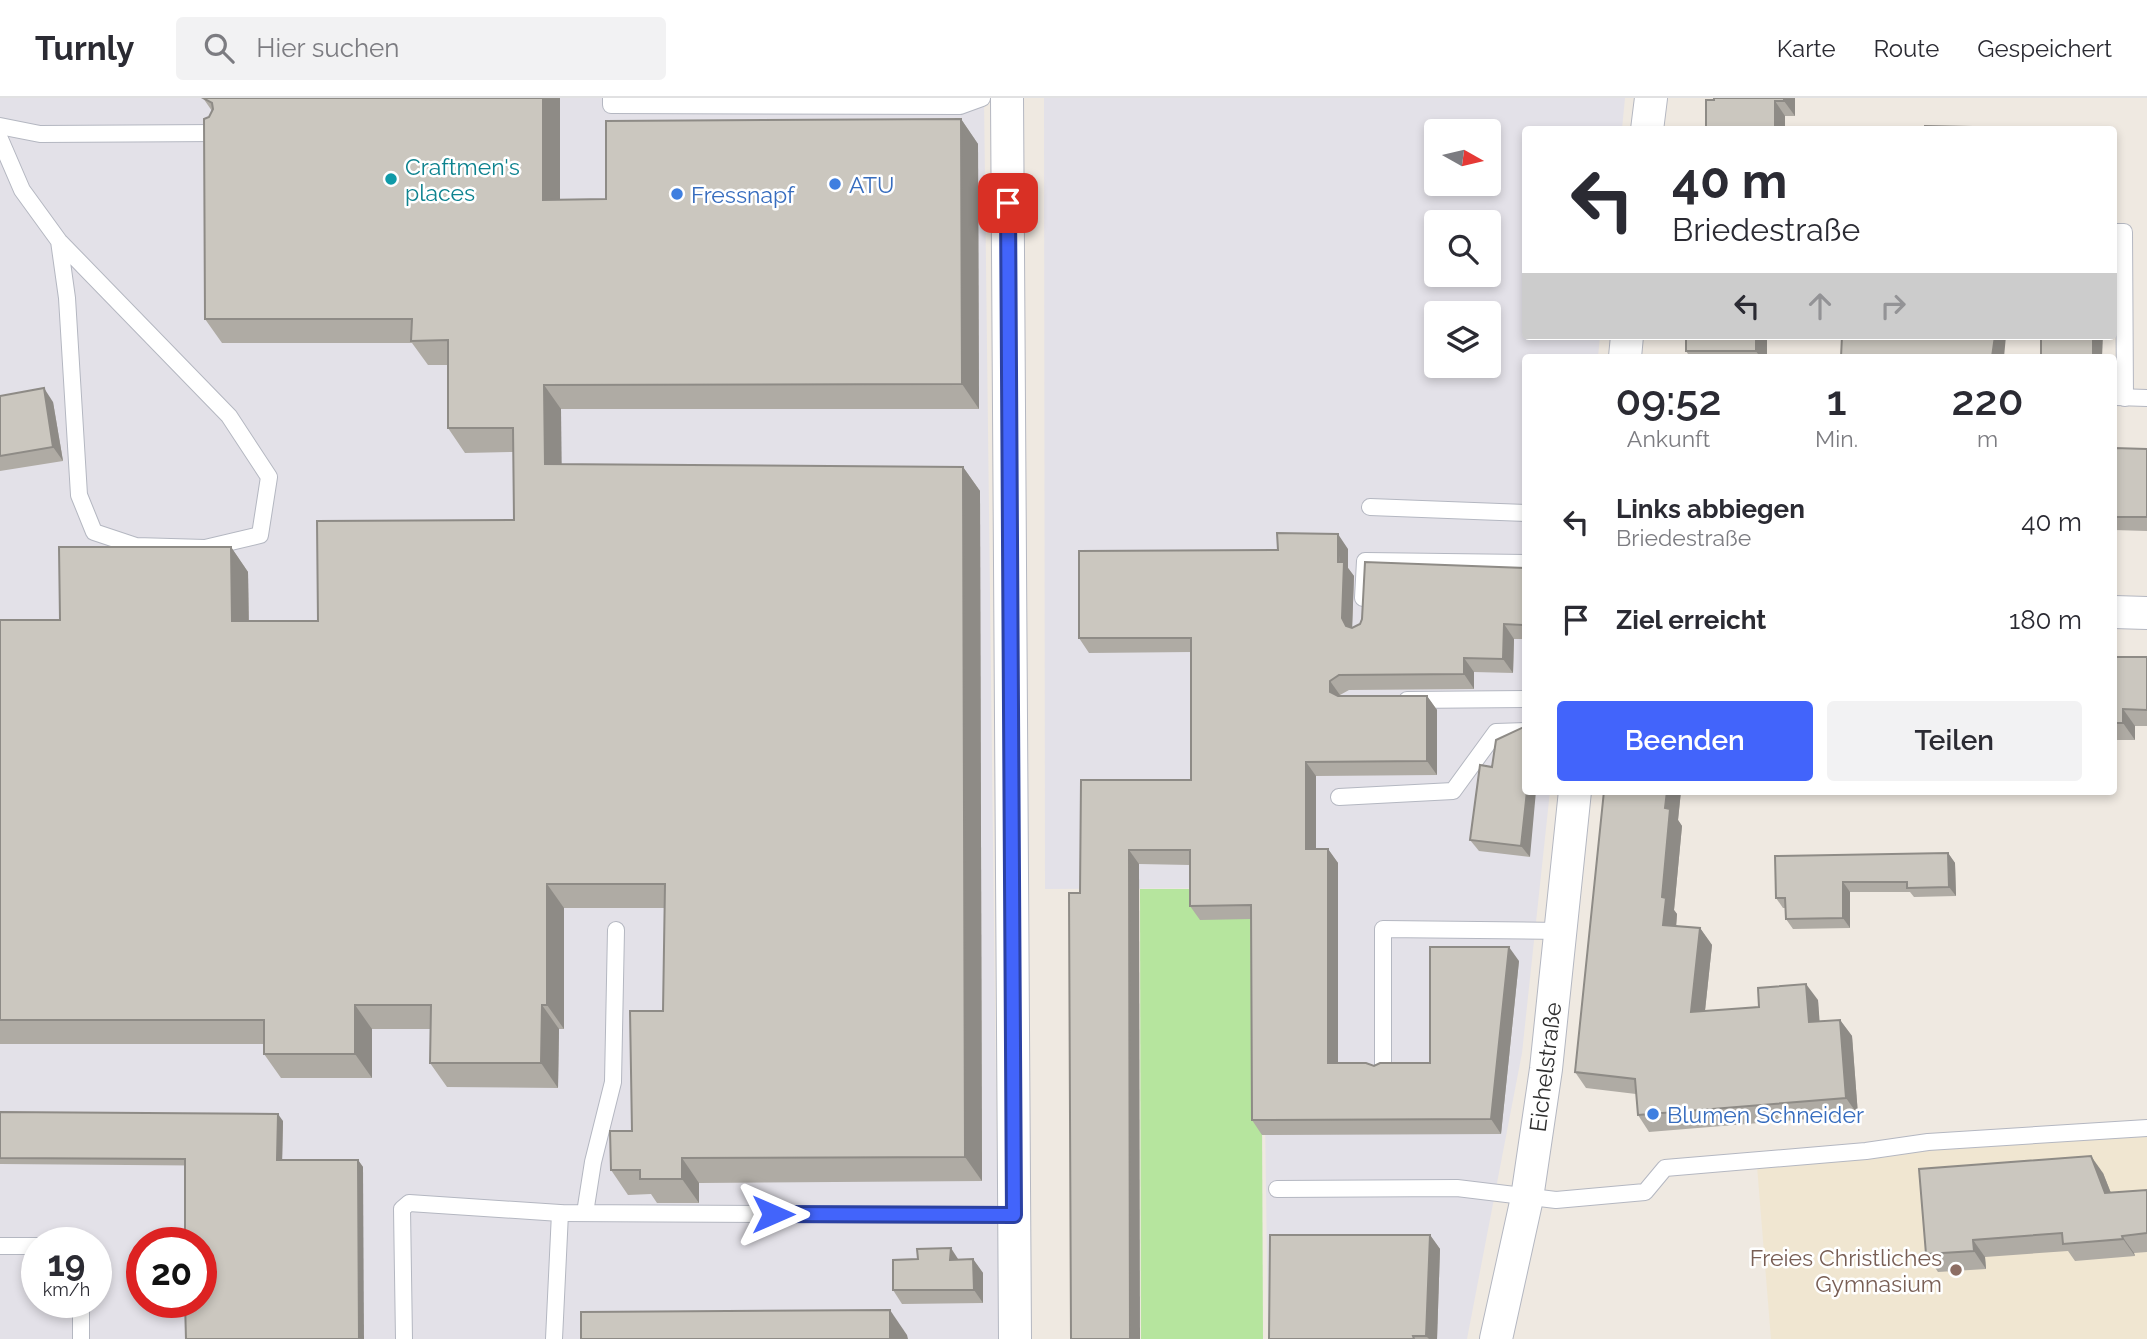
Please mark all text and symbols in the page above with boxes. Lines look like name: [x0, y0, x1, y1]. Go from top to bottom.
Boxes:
search box: [176, 17, 666, 80]
text: Turnly: [35, 29, 134, 68]
icon: search: [200, 29, 238, 67]
text: Hier suchen: [256, 33, 399, 63]
text: Karte: [1777, 34, 1836, 63]
text: Route: [1874, 34, 1939, 63]
text: Gespeichert: [1977, 34, 2112, 63]
north arrow: [1424, 119, 1502, 196]
map controls: [1424, 119, 1501, 378]
text: 40 m: [1672, 152, 1787, 209]
place label: Craftmen's places: [405, 153, 520, 206]
icon: left: [1557, 154, 1648, 245]
marker: Craftmen's places: [383, 171, 399, 187]
place label: ATU: [849, 171, 894, 198]
pin: [978, 173, 1038, 233]
marker: ATU: [827, 176, 843, 192]
place label: Fressnapf: [691, 181, 796, 208]
icon: arrive: [989, 184, 1027, 222]
marker: Fressnapf: [669, 186, 685, 202]
button: search: [1424, 210, 1501, 287]
text: Briedestraße: [1672, 211, 1860, 248]
icon: left: [1728, 287, 1766, 325]
icon: ahead: [1801, 287, 1839, 325]
icon: right: [1874, 287, 1912, 325]
button: layers: [1424, 301, 1501, 378]
text: 09:52: [1616, 376, 1722, 425]
text: 1: [1827, 376, 1846, 425]
text: 220: [1952, 376, 2023, 425]
text: Ankunft: [1627, 425, 1710, 452]
text: Min.: [1815, 425, 1858, 452]
text: m: [1977, 425, 1998, 452]
text: Links abbiegen: [1616, 494, 1805, 524]
icon: left: [1557, 503, 1595, 541]
text: 40 m: [2021, 507, 2082, 537]
text: Briedestraße: [1616, 524, 1751, 551]
icon: arrive: [1557, 601, 1595, 639]
text: Ziel erreicht: [1616, 605, 1766, 635]
text: 180 m: [2009, 605, 2082, 635]
button: Beenden: [1557, 701, 1813, 781]
button: Teilen: [1827, 701, 2082, 781]
street label: Eichelstraße: [1524, 1001, 1566, 1133]
place label: Blumen Schneider: [1667, 1101, 1864, 1128]
marker: Blumen Schneider: [1645, 1106, 1661, 1122]
position arrow: [736, 1177, 810, 1251]
speed limit sign: 20: [126, 1227, 217, 1318]
text: 19: [48, 1243, 85, 1284]
place label: Freies Christliches Gymnasium: [1750, 1244, 1942, 1297]
marker: Freies Christliches Gymnasium: [1948, 1262, 1964, 1278]
text: km/h: [43, 1279, 90, 1300]

